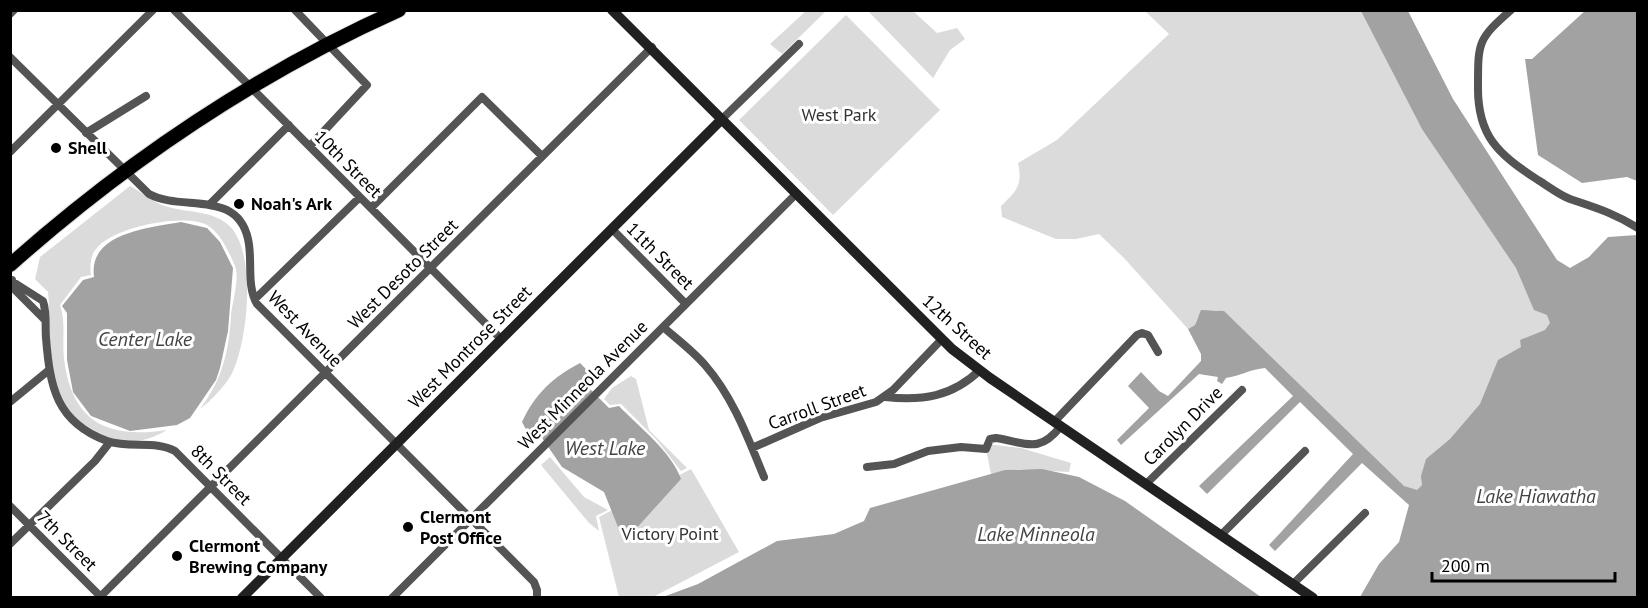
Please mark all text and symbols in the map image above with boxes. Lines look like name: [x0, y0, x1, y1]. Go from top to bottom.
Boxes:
park label: West Park: [802, 103, 877, 126]
street label: 10th Street: [310, 125, 387, 202]
place label: Shell: [68, 136, 108, 159]
marker: Shell: [49, 141, 63, 155]
place label: Noah's Ark: [251, 192, 332, 215]
marker: Noah's Ark: [232, 197, 246, 211]
street label: West Desoto Street: [343, 214, 462, 333]
street label: 11th Street: [622, 217, 699, 294]
street label: West Montrose Street: [403, 280, 536, 413]
street label: West Avenue: [263, 286, 347, 372]
street label: 12th Street: [918, 289, 997, 364]
street label: West Minneola Avenue: [513, 315, 652, 454]
water label: Center Lake: [98, 326, 193, 352]
street label: Carroll Street: [765, 378, 869, 435]
street label: Carolyn Drive: [1138, 381, 1227, 470]
water label: West Lake: [565, 435, 646, 461]
street label: 8th Street: [186, 439, 257, 510]
water label: Lake Hiawatha: [1476, 483, 1596, 509]
place label: Clermont Post Office: [420, 505, 502, 549]
street label: 7th Street: [32, 506, 102, 576]
marker: Clermont Post Office: [401, 520, 415, 534]
water label: Lake Minneola: [977, 521, 1095, 547]
park label: Victory Point: [620, 522, 719, 545]
place label: Clermont Brewing Company: [189, 534, 328, 578]
scale bar: [1432, 545, 1615, 583]
marker: Clermont Brewing Company: [170, 549, 184, 563]
text: 200 m: [1441, 554, 1490, 577]

